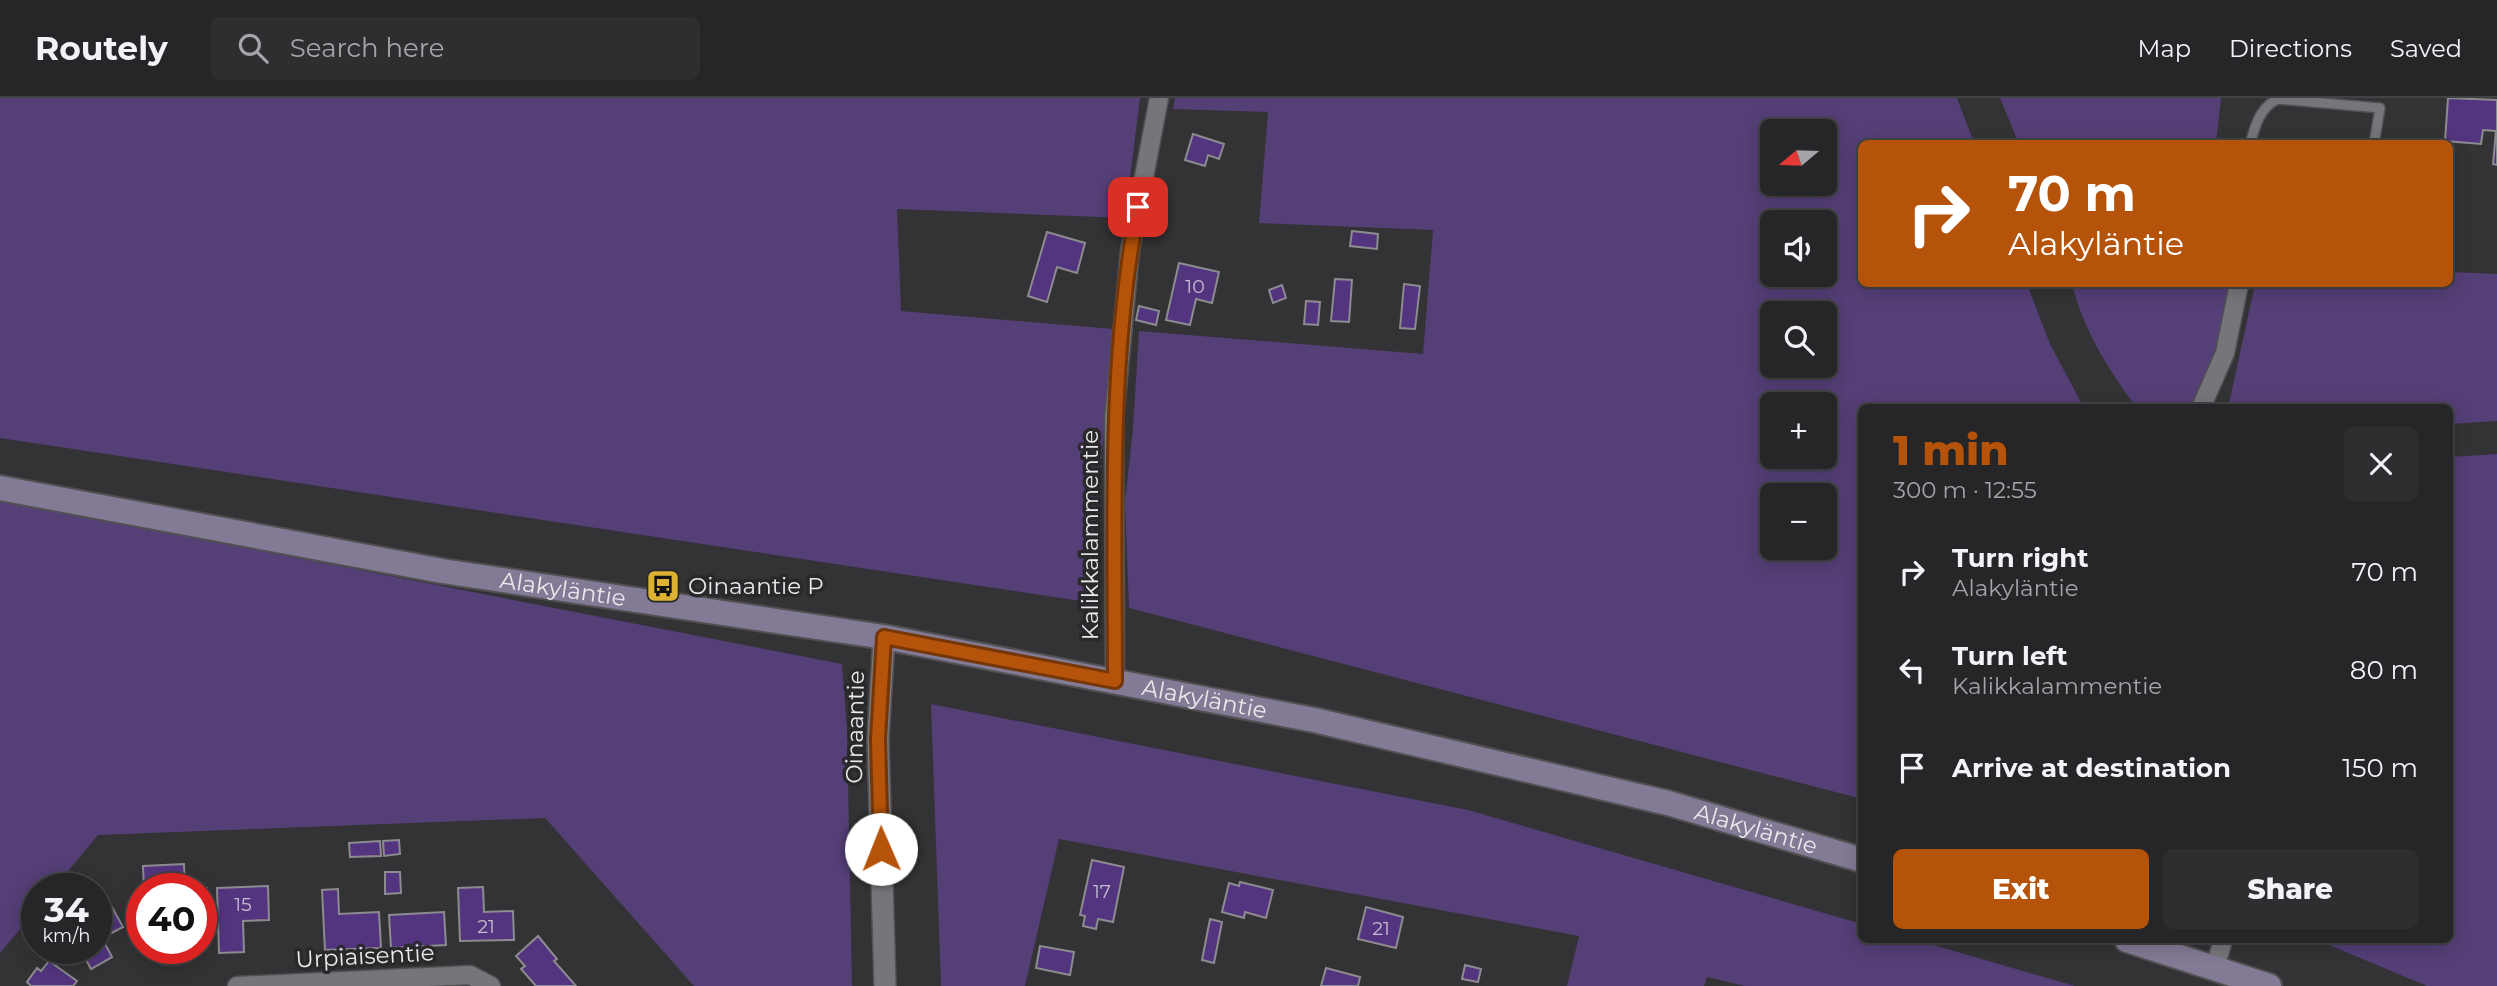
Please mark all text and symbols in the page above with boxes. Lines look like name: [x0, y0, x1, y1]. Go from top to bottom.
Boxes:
search box: [210, 17, 700, 80]
text: Routely: [35, 28, 168, 68]
icon: search: [234, 29, 272, 67]
text: Search here: [290, 32, 445, 64]
text: Map: [2138, 34, 2191, 63]
text: Directions: [2229, 34, 2352, 63]
text: Saved: [2390, 34, 2462, 63]
north arrow: [1760, 119, 1838, 196]
map controls: [1760, 119, 1837, 560]
text: 70 m: [2008, 164, 2136, 223]
icon: right: [1893, 168, 1984, 259]
pin: [1108, 177, 1168, 237]
icon: arrive: [1119, 188, 1157, 226]
button: sound: [1760, 210, 1837, 287]
text: Alakyläntie: [2008, 224, 2184, 263]
house number: 10: [1185, 275, 1205, 298]
button: search: [1760, 301, 1837, 378]
button: +: [1760, 392, 1837, 469]
text: 1 min: [1893, 424, 2009, 476]
button: close: [2344, 427, 2418, 501]
street label: Kalikkalammentie: [1076, 430, 1104, 640]
text: 300 m · 12:55: [1893, 476, 2037, 504]
button: −: [1760, 483, 1837, 560]
text: Turn right: [1952, 542, 2088, 574]
icon: right: [1893, 553, 1931, 591]
text: 70 m: [2352, 556, 2418, 588]
street label: Alakyläntie: [498, 566, 628, 612]
bus stop icon: Oinaantie P: [644, 567, 682, 605]
place label: Oinaantie P: [688, 572, 824, 600]
text: Alakyläntie: [1952, 574, 2079, 602]
text: Turn left: [1952, 640, 2068, 672]
icon: left: [1893, 651, 1931, 689]
text: 80 m: [2350, 654, 2418, 686]
street label: Oinaantie: [840, 670, 870, 784]
text: Kalikkalammentie: [1952, 672, 2162, 700]
street label: Alakyläntie: [1140, 673, 1269, 725]
icon: arrive: [1893, 749, 1931, 787]
text: Arrive at destination: [1952, 752, 2231, 784]
text: 150 m: [2342, 752, 2418, 784]
street label: Alakyläntie: [1691, 798, 1821, 860]
position arrow: [844, 812, 918, 886]
button: Exit: [1893, 849, 2149, 929]
button: Share: [2163, 849, 2418, 929]
speed limit sign: 40: [126, 873, 217, 964]
house number: 17: [1093, 880, 1111, 903]
text: 34: [44, 888, 89, 931]
house number: 15: [234, 893, 252, 916]
house number: 21: [477, 915, 495, 938]
house number: 21: [1372, 917, 1390, 940]
text: km/h: [42, 925, 91, 947]
street label: Urpiaisentie: [295, 938, 435, 974]

